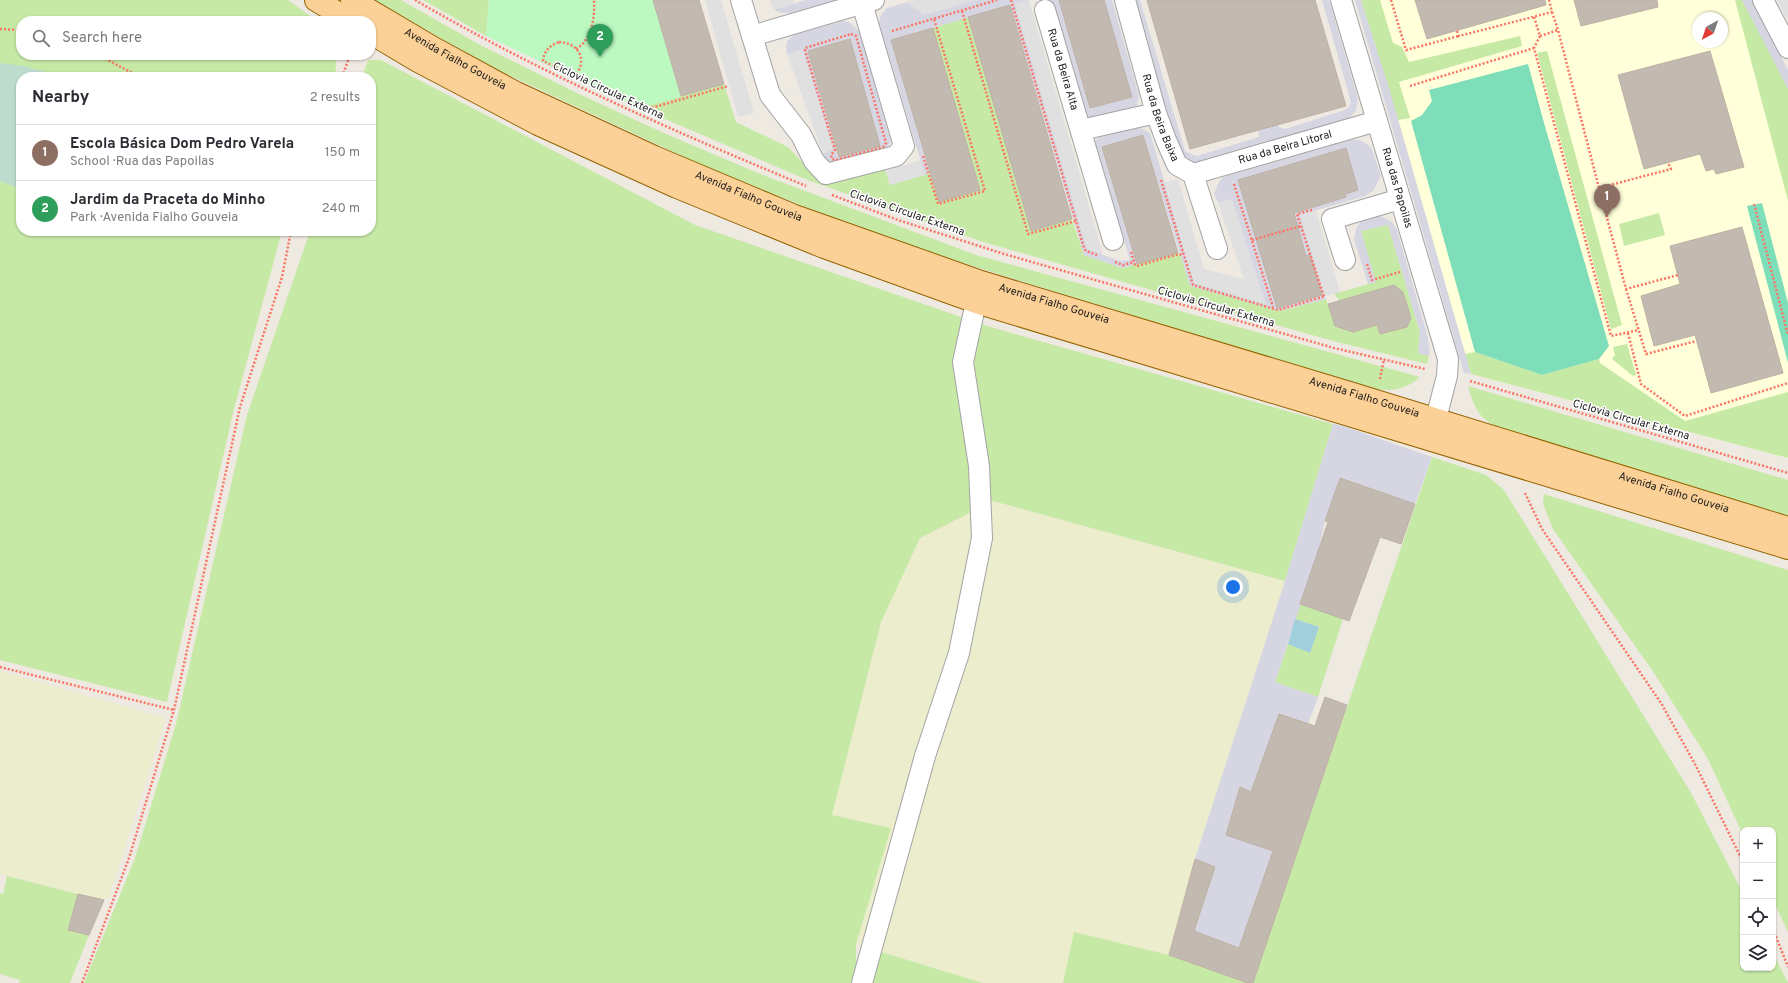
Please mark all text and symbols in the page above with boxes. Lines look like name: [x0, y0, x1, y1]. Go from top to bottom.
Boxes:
north arrow: [1692, 12, 1728, 48]
search box: [16, 16, 376, 60]
pin: 2: [587, 24, 613, 57]
street label: Avenida Fialho Gouveia: [401, 25, 509, 93]
icon: search: [30, 27, 52, 49]
street label: Rua da Beira Alta: [1044, 27, 1081, 112]
text: Search here: [62, 29, 142, 48]
street label: Ciclovia Circular Externa: [550, 59, 666, 123]
street label: Rua da Beira Baixa: [1139, 72, 1182, 164]
text: Nearby: [32, 87, 89, 109]
text: 2 results: [310, 90, 360, 106]
street label: Rua da Beira Litoral: [1237, 127, 1334, 168]
text: Escola Básica Dom Pedro Varela: [70, 135, 294, 154]
text: 1: [42, 145, 48, 161]
text: 150 m: [325, 145, 360, 161]
street label: Rua das Papoilas: [1378, 146, 1416, 230]
text: School · Rua das Papoilas: [70, 154, 214, 170]
street label: Avenida Fialho Gouveia: [693, 168, 804, 225]
pin: 1: [1594, 184, 1620, 217]
street label: Ciclovia Circular Externa: [848, 187, 967, 239]
text: Jardim da Praceta do Minho: [70, 191, 265, 210]
text: 2: [41, 201, 49, 217]
text: 240 m: [322, 201, 360, 217]
text: Park · Avenida Fialho Gouveia: [70, 210, 238, 226]
street label: Avenida Fialho Gouveia: [997, 281, 1111, 327]
street label: Ciclovia Circular Externa: [1156, 284, 1276, 330]
street label: Avenida Fialho Gouveia: [1307, 374, 1421, 421]
street label: Ciclovia Circular Externa: [1571, 397, 1691, 443]
street label: Avenida Fialho Gouveia: [1617, 469, 1731, 516]
your location: [1223, 577, 1243, 597]
map controls: [1740, 827, 1776, 971]
button: +: [1740, 827, 1776, 863]
button: −: [1740, 863, 1776, 899]
button: locate: [1740, 899, 1776, 935]
button: layers: [1740, 935, 1776, 971]

